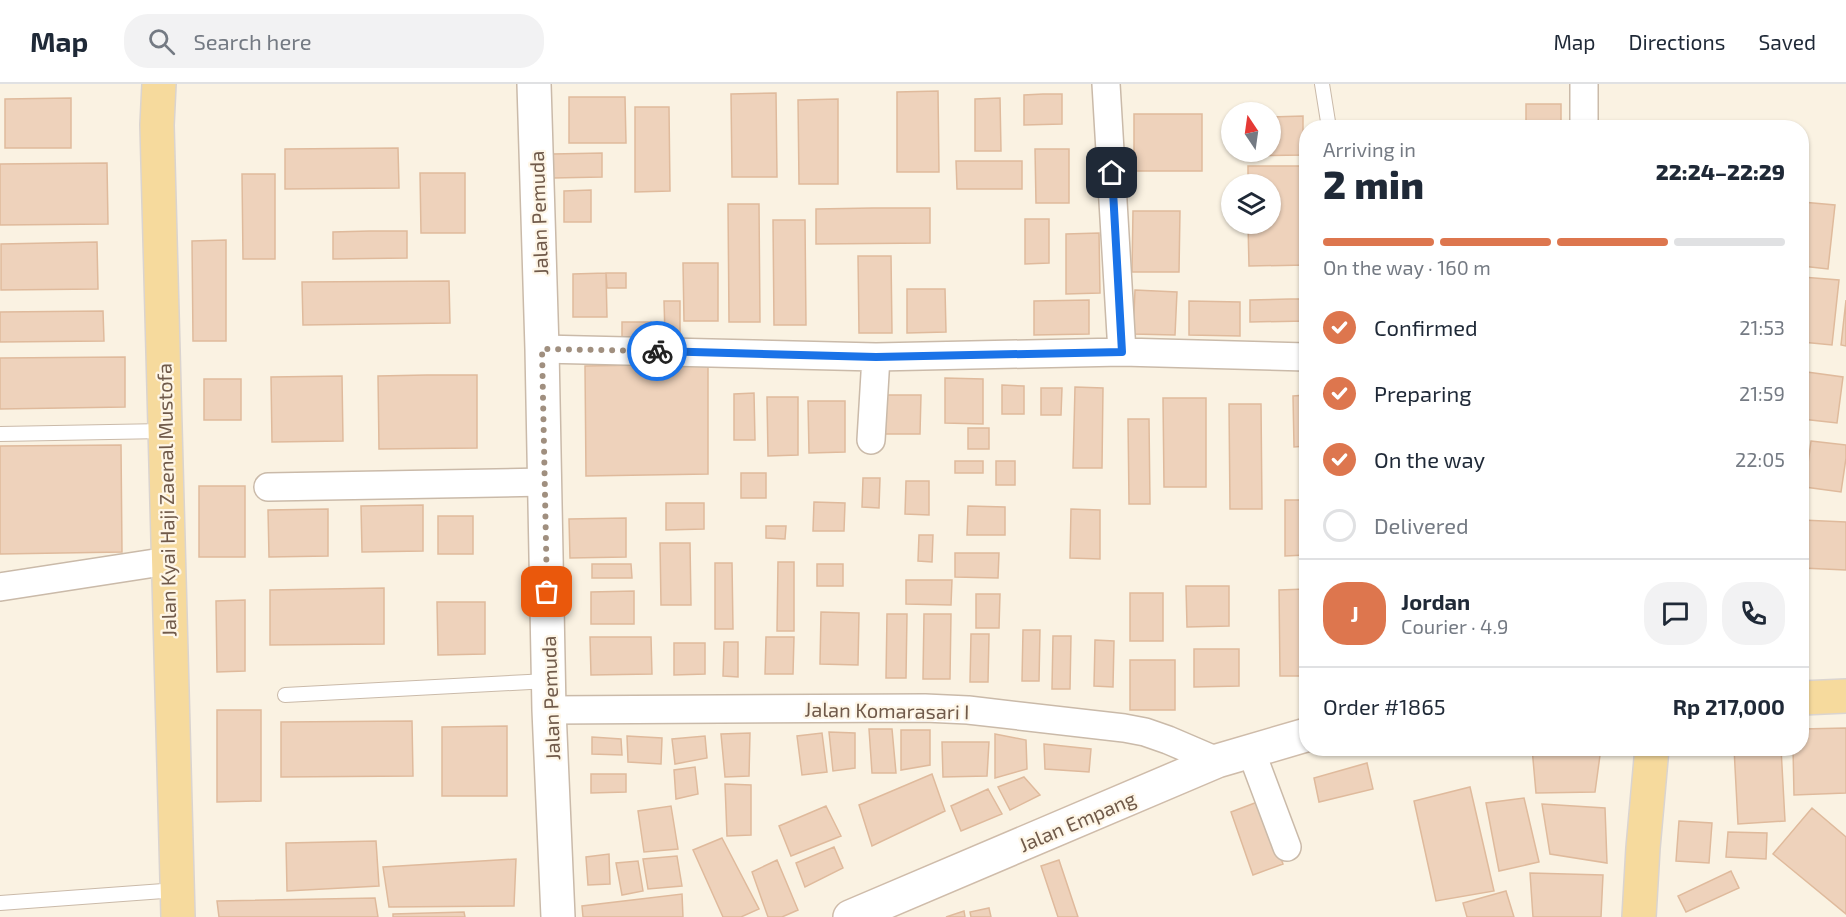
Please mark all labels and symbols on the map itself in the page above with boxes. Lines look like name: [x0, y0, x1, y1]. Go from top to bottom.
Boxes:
north arrow: [1221, 102, 1281, 162]
pin: [1086, 147, 1137, 198]
street label: Jalan Pemuda: [524, 150, 552, 276]
courier: [627, 321, 687, 381]
street label: Jalan Kyai Haji Zaenal Mustofa: [152, 363, 180, 637]
pin: [521, 566, 572, 617]
street label: Jalan Pemuda: [536, 635, 564, 761]
street label: Jalan Komarasari I: [804, 697, 970, 723]
street label: Jalan Empang: [1015, 786, 1139, 856]

